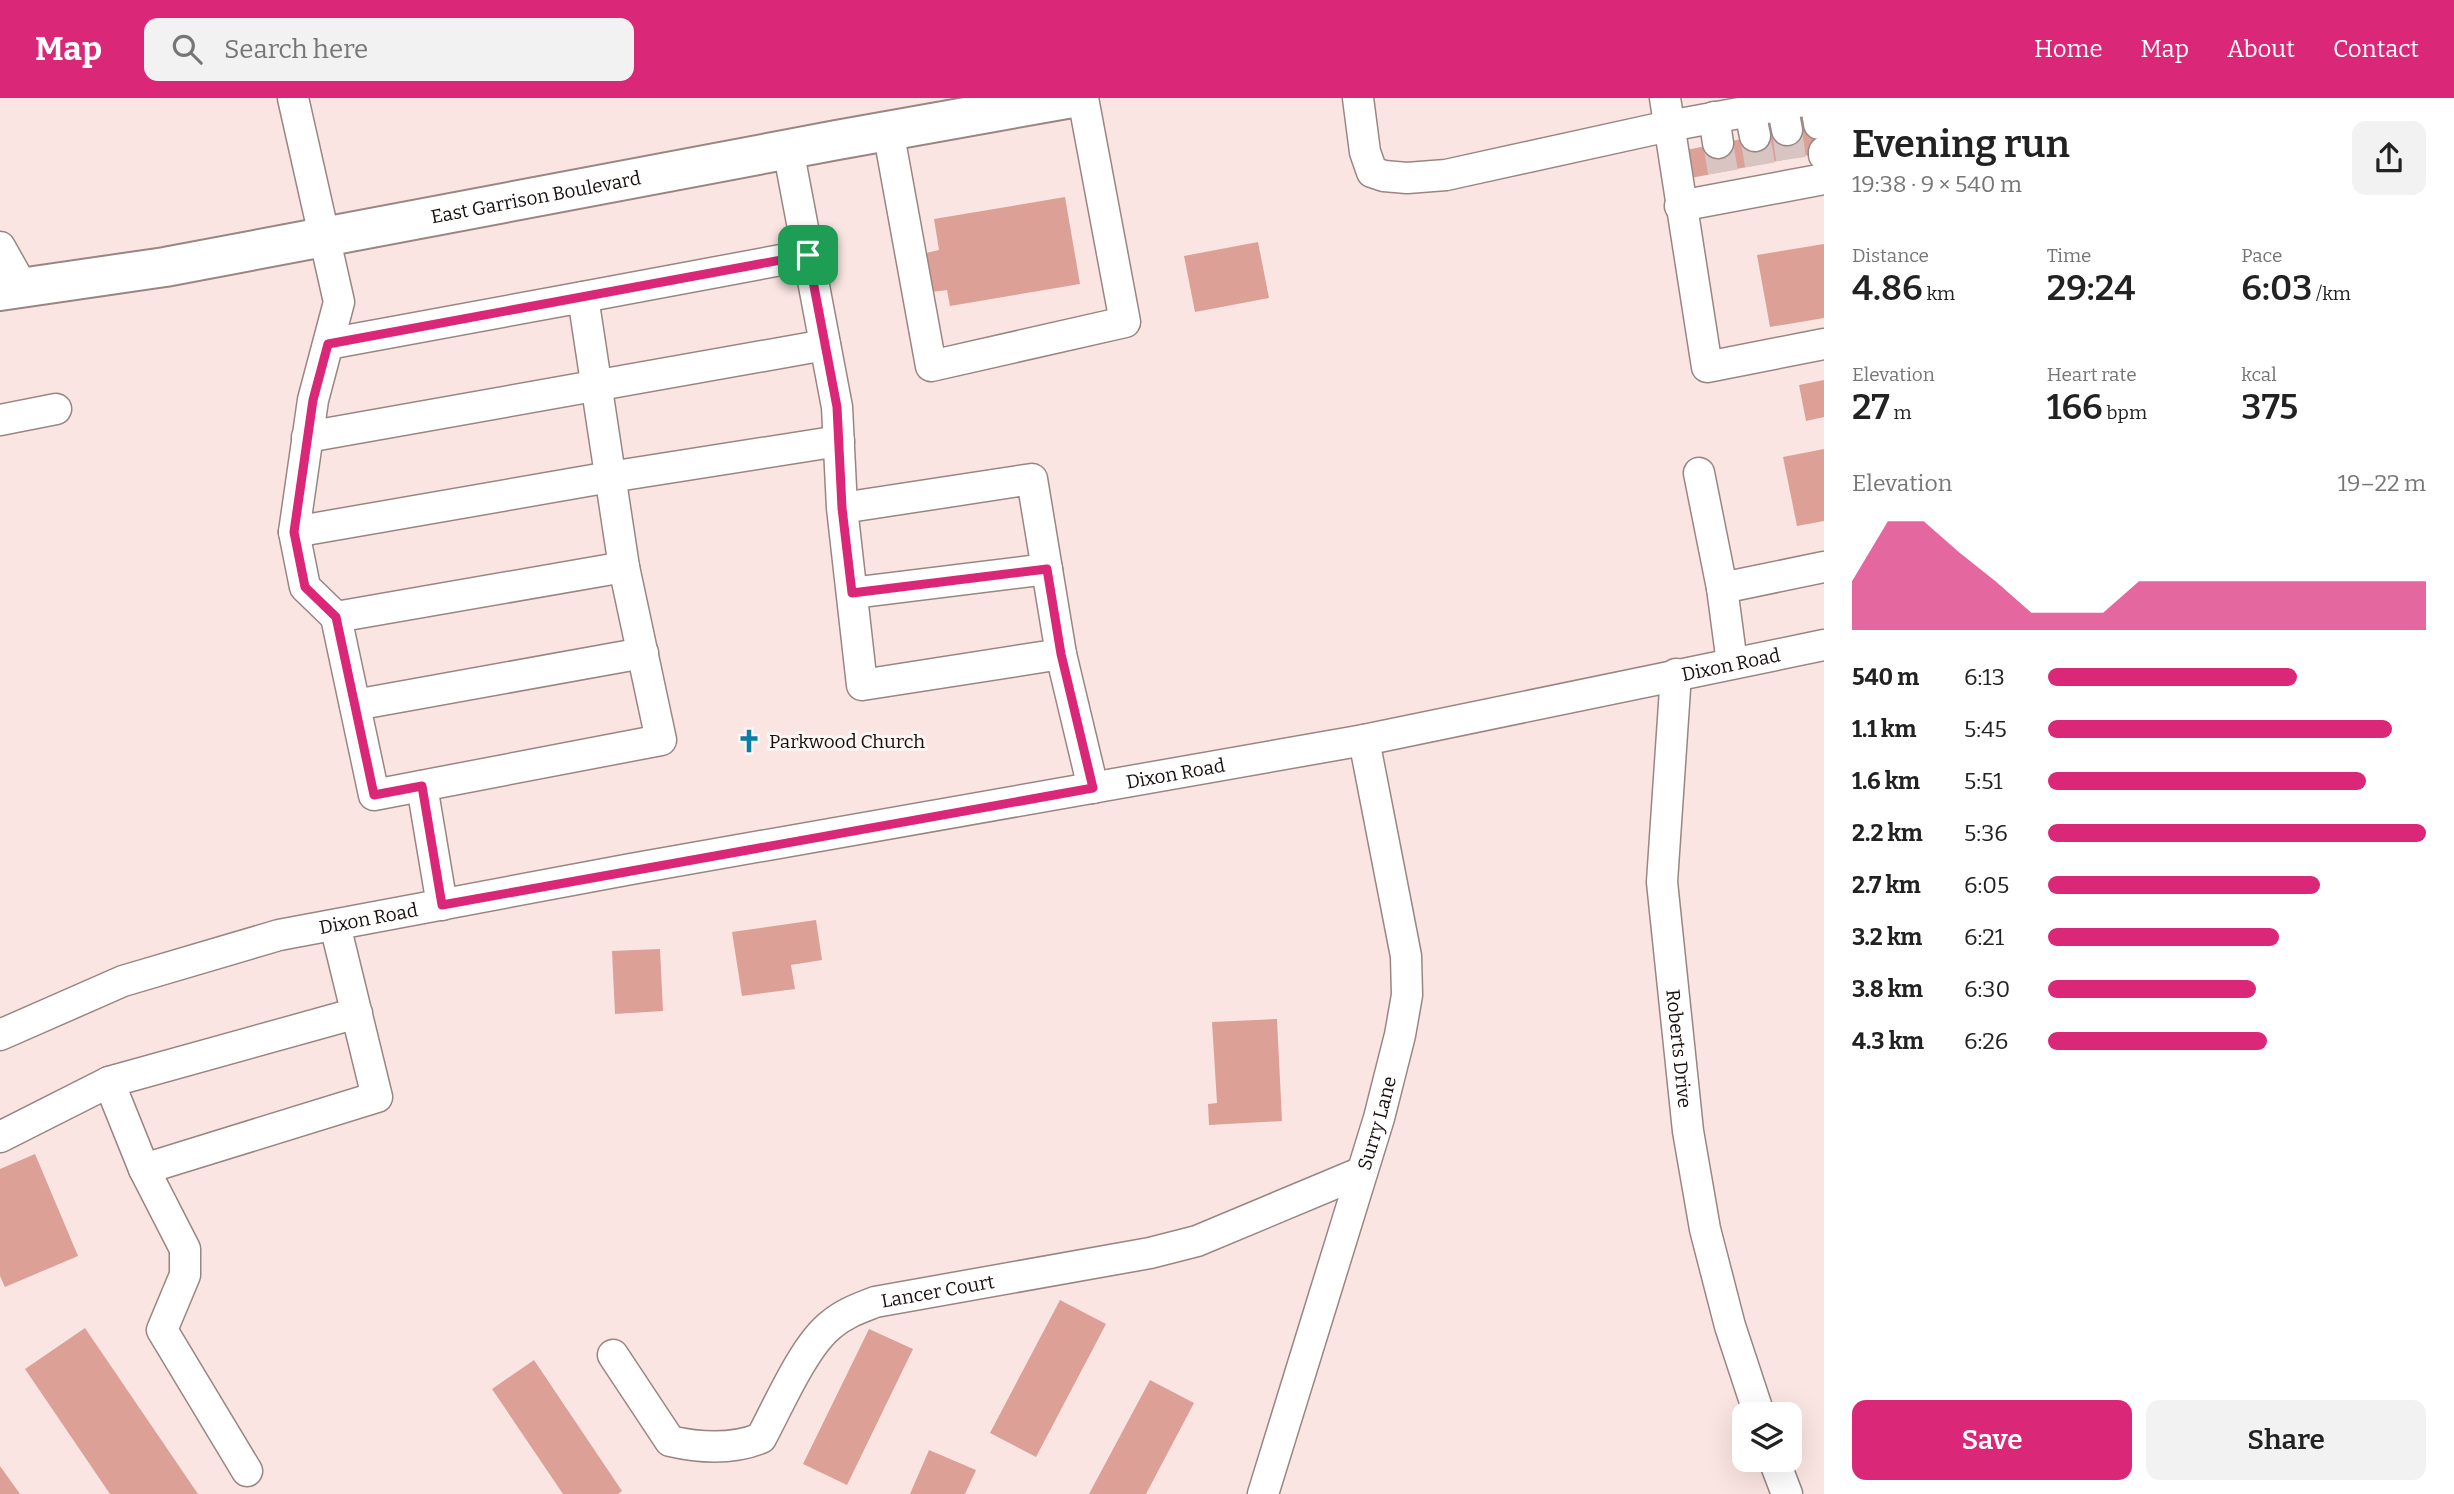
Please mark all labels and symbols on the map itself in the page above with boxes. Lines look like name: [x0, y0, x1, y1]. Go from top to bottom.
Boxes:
street label: East Garrison Boulevard: [429, 166, 643, 229]
pin: [778, 225, 838, 285]
street label: Dixon Road: [1680, 643, 1782, 686]
church icon: Parkwood Church: [735, 727, 763, 755]
place label: Parkwood Church: [769, 730, 925, 753]
street label: Dixon Road: [1124, 754, 1227, 794]
street label: Dixon Road: [317, 898, 420, 939]
street label: Roberts Drive: [1661, 988, 1697, 1109]
street label: Surry Lane: [1353, 1074, 1401, 1173]
street label: Lancer Court: [879, 1270, 996, 1313]

